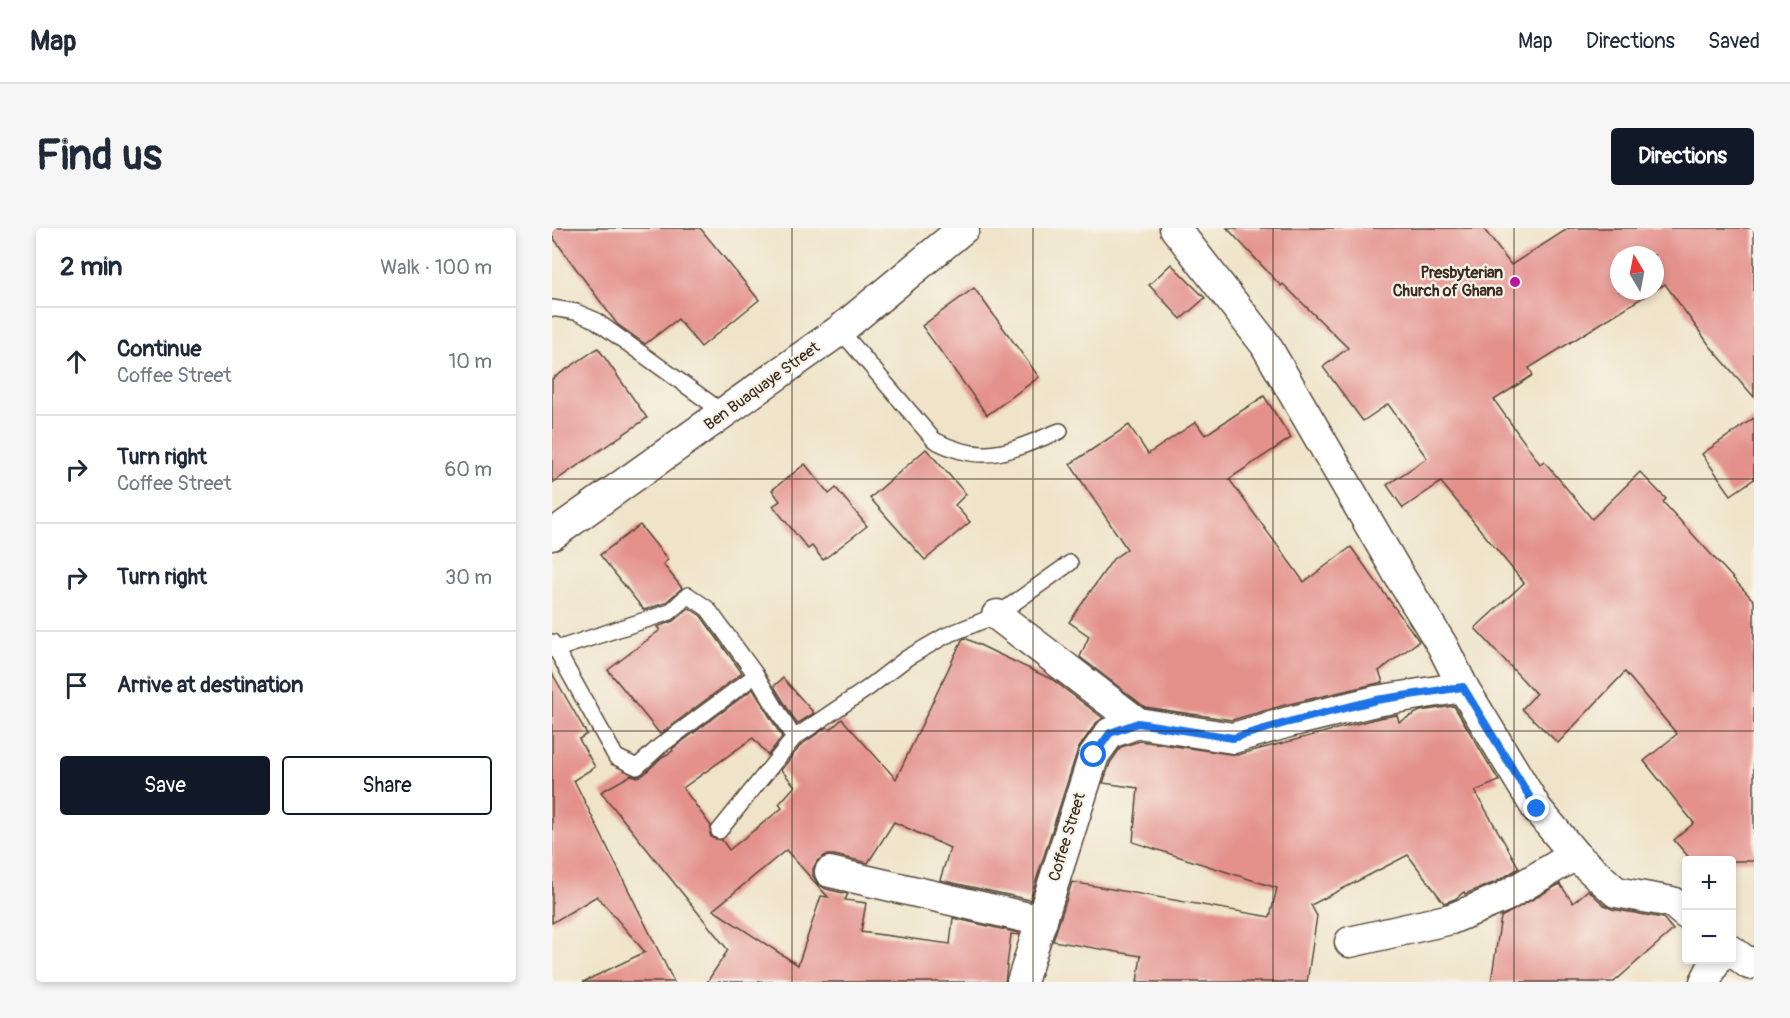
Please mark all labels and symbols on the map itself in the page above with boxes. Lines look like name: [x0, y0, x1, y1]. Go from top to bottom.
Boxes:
north arrow: [1610, 246, 1664, 300]
place label: Presbyterian Church of Ghana: [1393, 263, 1504, 301]
marker: Presbyterian Church of Ghana: [1508, 275, 1522, 289]
street label: Ben Buaquaye Street: [700, 337, 824, 435]
route start: [1080, 741, 1106, 767]
street label: Coffee Street: [1044, 790, 1090, 884]
route end: [1523, 795, 1549, 821]

